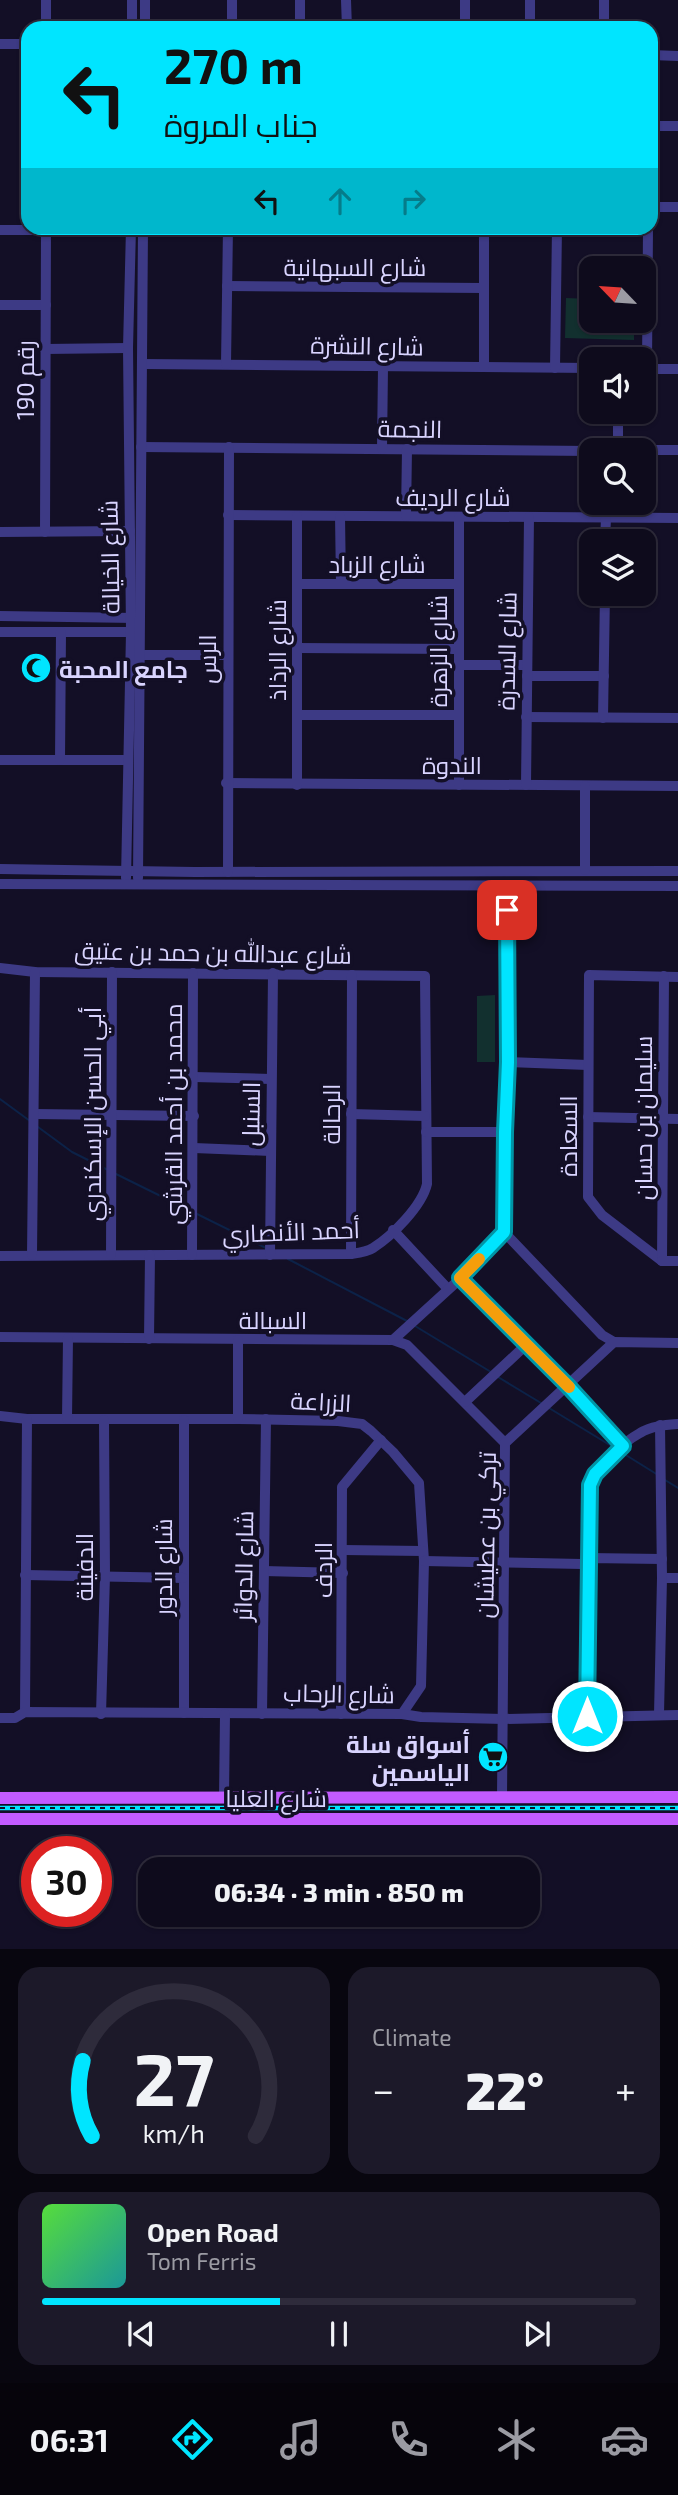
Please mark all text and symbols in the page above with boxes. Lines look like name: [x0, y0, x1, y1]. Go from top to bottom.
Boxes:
text: 270 m: [164, 35, 303, 94]
icon: left: [49, 49, 140, 140]
text: جناب المروة: [164, 105, 318, 143]
icon: left: [248, 182, 286, 220]
icon: ahead: [321, 182, 359, 220]
icon: right: [394, 182, 432, 220]
street label: شارع السبهانية: [284, 252, 426, 284]
north arrow: [579, 256, 656, 332]
map controls: [579, 256, 656, 606]
street label: شارع النشرة: [310, 330, 424, 363]
street label: رقم 190: [10, 340, 42, 420]
button: sound: [579, 347, 656, 424]
street label: النجمة: [377, 413, 443, 443]
button: search: [579, 438, 656, 515]
street label: شارع الرديف: [395, 482, 511, 514]
street label: شارع الخيالة: [94, 500, 127, 614]
button: layers: [579, 529, 656, 606]
street label: شارع الزباد: [328, 549, 426, 581]
street label: شارع السدرة: [490, 591, 525, 711]
street label: شارع الزهرة: [423, 595, 455, 707]
street label: شارع الرذاذ: [262, 599, 294, 701]
street label: الرس: [192, 634, 222, 684]
mosque icon: جامع المحبة: [19, 651, 53, 685]
place label: جامع المحبة: [59, 654, 188, 686]
street label: الندوة: [422, 750, 482, 779]
pin: [477, 880, 537, 940]
icon: arrive: [488, 891, 526, 929]
street label: شارع عبدالله بن حمد بن عتيق: [74, 935, 352, 972]
street label: محمد بن أحمد القرشي: [158, 1003, 192, 1225]
street label: أبي الحسن الإسكندري: [77, 1007, 112, 1221]
street label: سليمان بن حسان: [628, 1036, 658, 1200]
street label: السنبل: [235, 1081, 266, 1147]
street label: الرحالة: [316, 1083, 345, 1145]
street label: السعادة: [553, 1095, 582, 1177]
street label: أحمد الأنصاري: [222, 1214, 361, 1253]
street label: السبالة: [239, 1305, 307, 1334]
street label: الزراعة: [290, 1385, 352, 1417]
street label: تركي بن عطيشان: [469, 1451, 507, 1619]
street label: شارع الدوائر: [227, 1510, 261, 1624]
street label: شارع الدور: [148, 1518, 180, 1618]
street label: الدفينة: [69, 1533, 98, 1601]
street label: الردف: [308, 1542, 337, 1598]
street label: شارع الرحاب: [283, 1678, 395, 1711]
position arrow: [550, 1679, 624, 1753]
place label: أسواق سلة الياسمين: [346, 1729, 470, 1787]
supermarket icon: أسواق سلة الياسمين: [476, 1740, 510, 1774]
street label: شارع العليا: [225, 1783, 327, 1815]
speed limit sign: 30: [21, 1836, 112, 1927]
text: 06:34 · 3 min · 850 m: [214, 1876, 464, 1907]
text: Climate: [372, 2023, 452, 2051]
text: 27: [134, 2034, 214, 2122]
text: 22°: [465, 2058, 544, 2120]
text: −: [372, 2066, 394, 2112]
text: +: [615, 2066, 636, 2112]
text: km/h: [143, 2118, 205, 2148]
text: Open Road: [147, 2216, 279, 2247]
text: Tom Ferris: [147, 2247, 256, 2275]
icon: previous: [122, 2315, 160, 2353]
icon: pause: [320, 2315, 358, 2353]
icon: next: [518, 2315, 556, 2353]
icon: directions: [168, 2415, 217, 2464]
icon: music: [276, 2415, 325, 2464]
icon: phone: [384, 2415, 433, 2464]
icon: climate: [492, 2415, 541, 2464]
icon: car: [600, 2415, 649, 2464]
text: 06:31: [29, 2420, 109, 2458]

